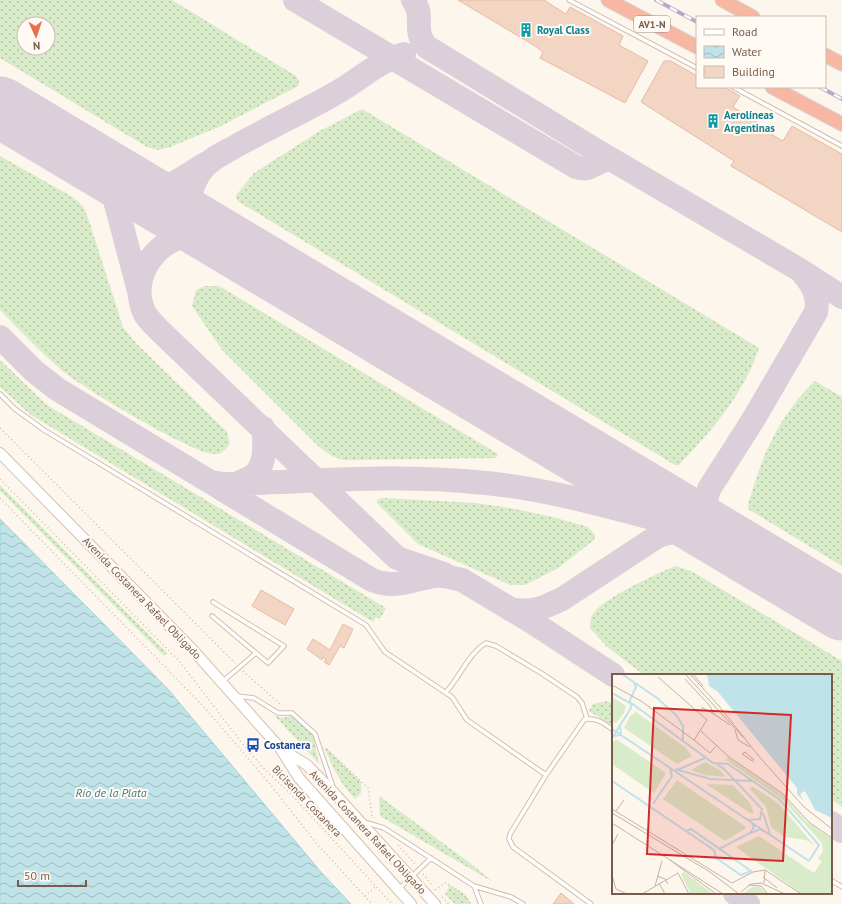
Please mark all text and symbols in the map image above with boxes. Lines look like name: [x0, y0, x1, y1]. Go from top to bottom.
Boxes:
north arrow: [16, 16, 56, 56]
road number: AV1-N: [634, 16, 670, 32]
legend: [696, 16, 826, 88]
building icon: Royal Class: [518, 22, 534, 38]
place label: Royal Class: [537, 23, 590, 37]
text: Road: [732, 24, 757, 39]
text: N: [33, 39, 41, 53]
text: Water: [732, 44, 762, 59]
text: Building: [732, 64, 775, 79]
place label: Aerolíneas Argentinas: [724, 108, 775, 135]
building icon: Aerolíneas Argentinas: [705, 113, 721, 129]
street label: Avenida Costanera Rafael Obligado: [80, 534, 204, 662]
inset map: [612, 674, 832, 894]
bus stop icon: Costanera: [245, 737, 261, 753]
place label: Costanera: [264, 738, 311, 752]
street label: Bicisenda Costanera: [269, 762, 345, 840]
street label: Avenida Costanera Rafael Obligado: [307, 767, 429, 897]
water label: Río de la Plata: [75, 785, 147, 800]
scale bar: [18, 862, 86, 888]
text: 50 m: [24, 868, 50, 883]

